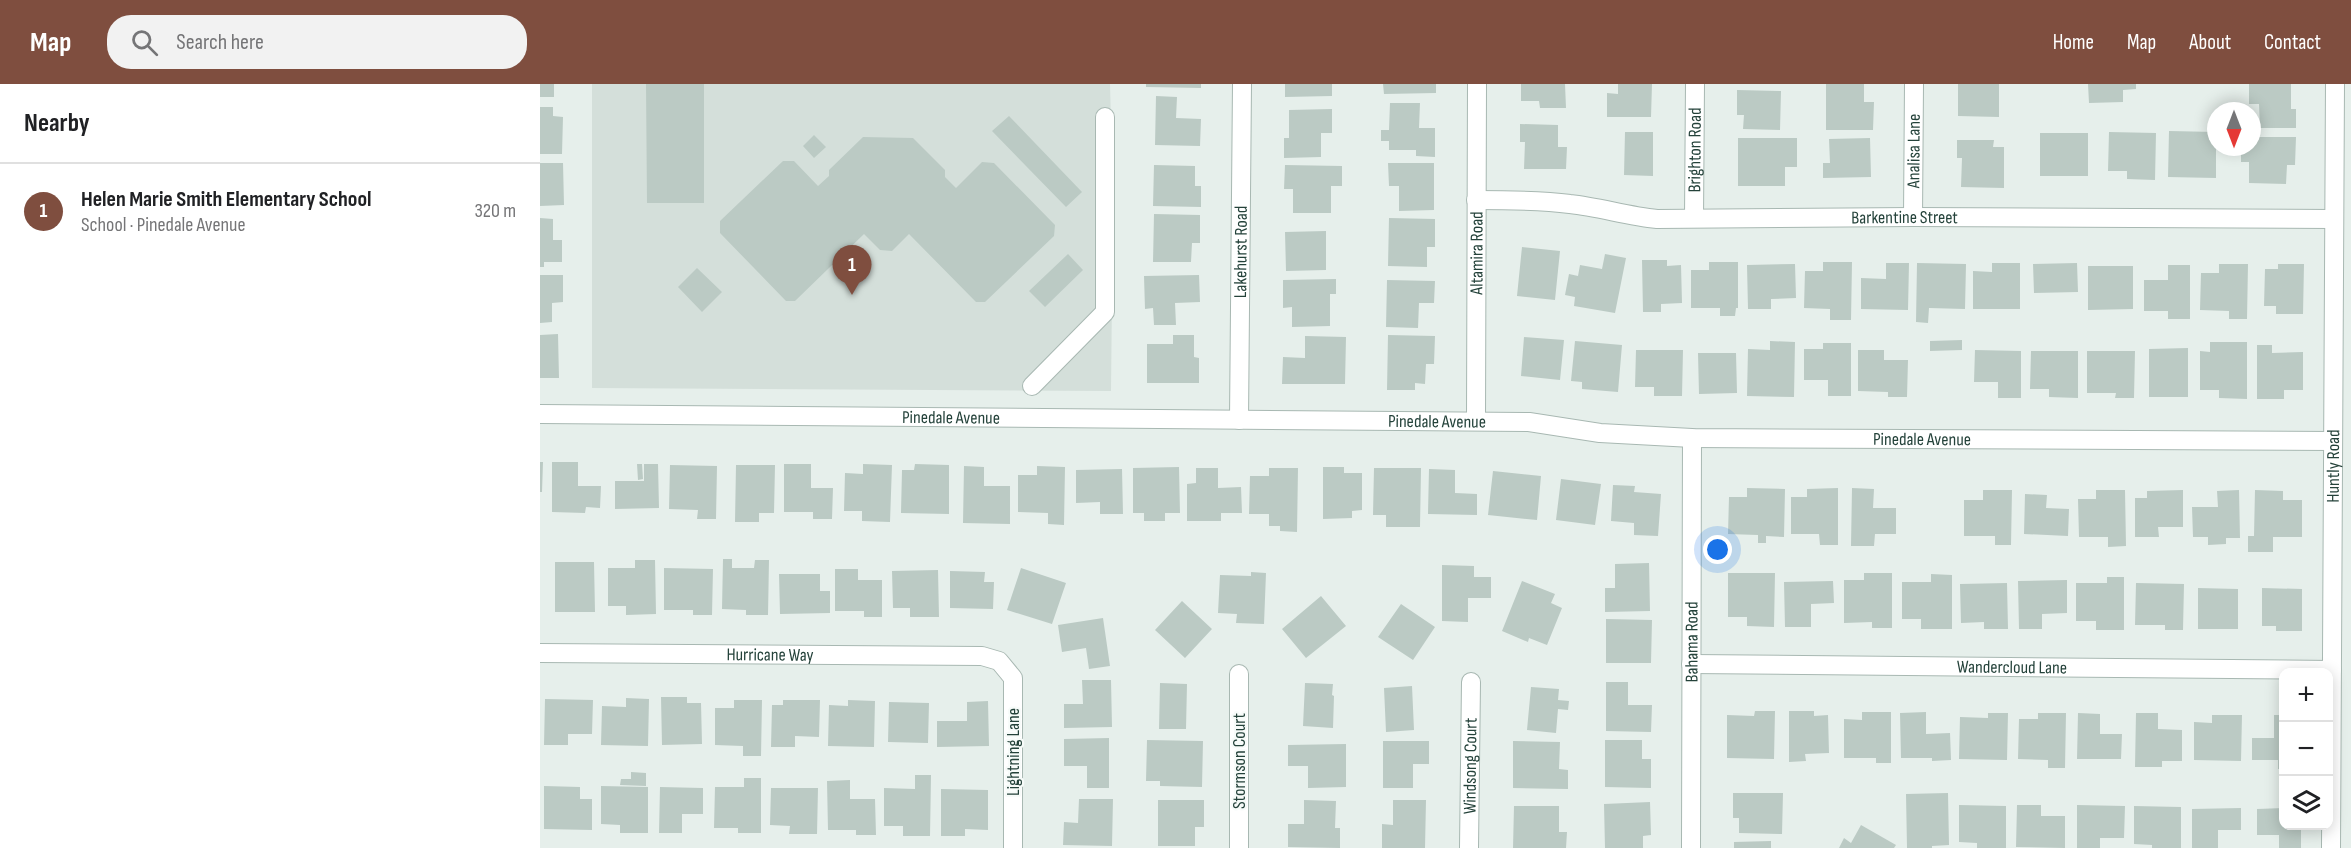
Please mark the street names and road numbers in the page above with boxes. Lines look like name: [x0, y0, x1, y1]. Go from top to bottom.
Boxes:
street label: Brighton Road: [1684, 107, 1705, 193]
street label: Analisa Lane: [1903, 114, 1924, 189]
street label: Lakehurst Road: [1230, 206, 1251, 298]
street label: Barkentine Street: [1851, 206, 1958, 228]
street label: Altamira Road: [1466, 211, 1487, 296]
street label: Pinedale Avenue: [902, 406, 1000, 428]
street label: Pinedale Avenue: [1388, 410, 1486, 432]
street label: Pinedale Avenue: [1873, 428, 1971, 450]
street label: Huntly Road: [2322, 429, 2344, 503]
street label: Bahama Road: [1681, 601, 1702, 683]
street label: Hurricane Way: [726, 644, 814, 665]
street label: Wandercloud Lane: [1957, 656, 2067, 678]
street label: Lightning Lane: [1003, 708, 1024, 796]
street label: Stormson Court: [1229, 712, 1250, 809]
street label: Windsong Court: [1459, 717, 1481, 814]

